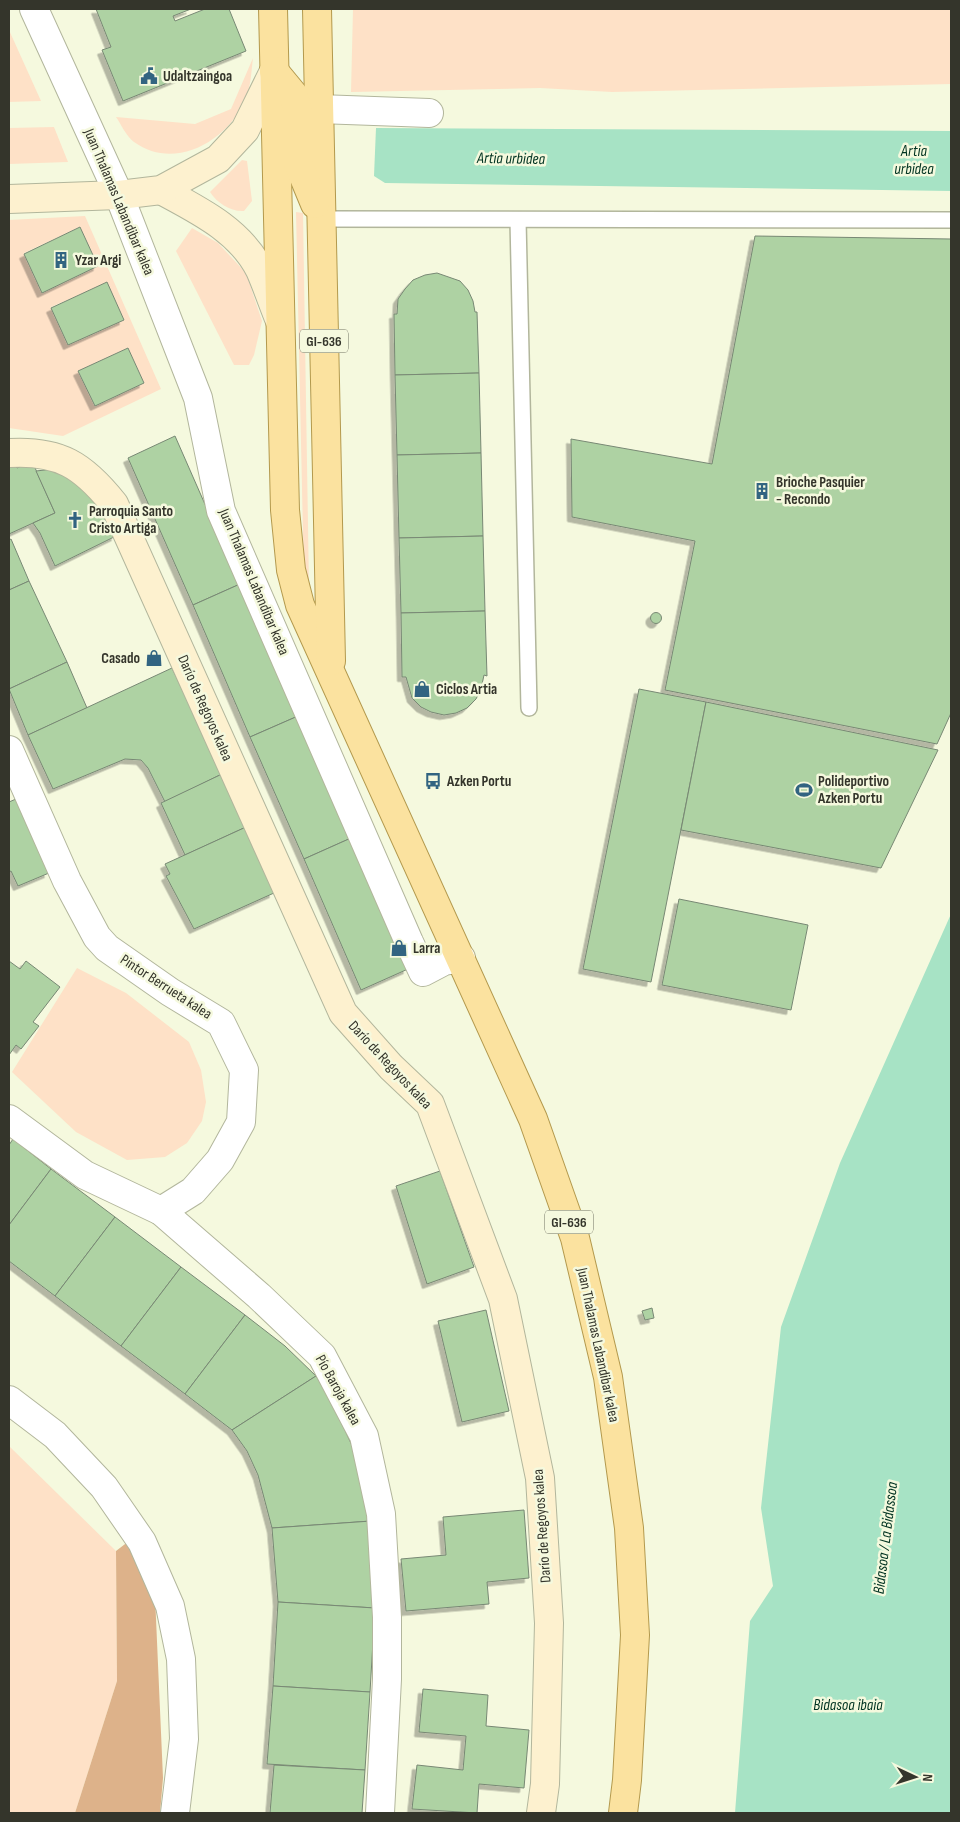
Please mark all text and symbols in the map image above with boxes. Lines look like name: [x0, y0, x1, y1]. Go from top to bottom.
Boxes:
public building icon: Udaltzaingoa: [139, 66, 159, 86]
place label: Udaltzaingoa: [163, 67, 232, 86]
street label: Juan Thalamas Labandibar kalea: [79, 125, 159, 278]
water label: Artia urbidea: [894, 142, 934, 179]
water label: Artia urbidea: [476, 149, 546, 169]
building icon: Yzar Argi: [51, 250, 71, 270]
place label: Yzar Argi: [75, 251, 121, 270]
road number: GI-636: [300, 330, 348, 352]
place label: Brioche Pasquier - Recondo: [776, 473, 865, 509]
building icon: Brioche Pasquier - Recondo: [752, 481, 772, 501]
place label: Parroquia Santo Cristo Artiga: [89, 502, 173, 538]
street label: Juan Thalamas Labandibar kalea: [214, 505, 294, 658]
church icon: Parroquia Santo Cristo Artiga: [65, 510, 85, 530]
shop icon: Casado: [144, 648, 164, 668]
place label: Casado: [101, 649, 140, 668]
street label: Darío de Regoyos kalea: [173, 652, 237, 764]
shop icon: Ciclos Artia: [412, 679, 432, 699]
place label: Ciclos Artia: [436, 680, 497, 699]
bus stop icon: Azken Portu: [423, 771, 443, 791]
place label: Azken Portu: [446, 772, 511, 791]
place label: Polideportivo Azken Portu: [817, 772, 889, 808]
sports icon: Polideportivo Azken Portu: [794, 780, 814, 800]
shop icon: Larra: [389, 938, 409, 958]
place label: Larra: [413, 939, 440, 958]
street label: Pintor Berrueta kalea: [117, 950, 216, 1024]
street label: Darío de Regoyos kalea: [344, 1017, 436, 1113]
road number: GI-636: [545, 1210, 593, 1234]
street label: Juan Thalamas Labandibar kalea: [572, 1265, 624, 1424]
street label: Pío Baroja kalea: [311, 1352, 365, 1429]
street label: Darío de Regoyos kalea: [529, 1468, 555, 1584]
water label: Bidasoa / La Bidassoa: [870, 1480, 902, 1595]
water label: Bidasoa ibaia: [813, 1696, 883, 1715]
north arrow: [890, 1752, 940, 1802]
text: N: [919, 1774, 936, 1782]

